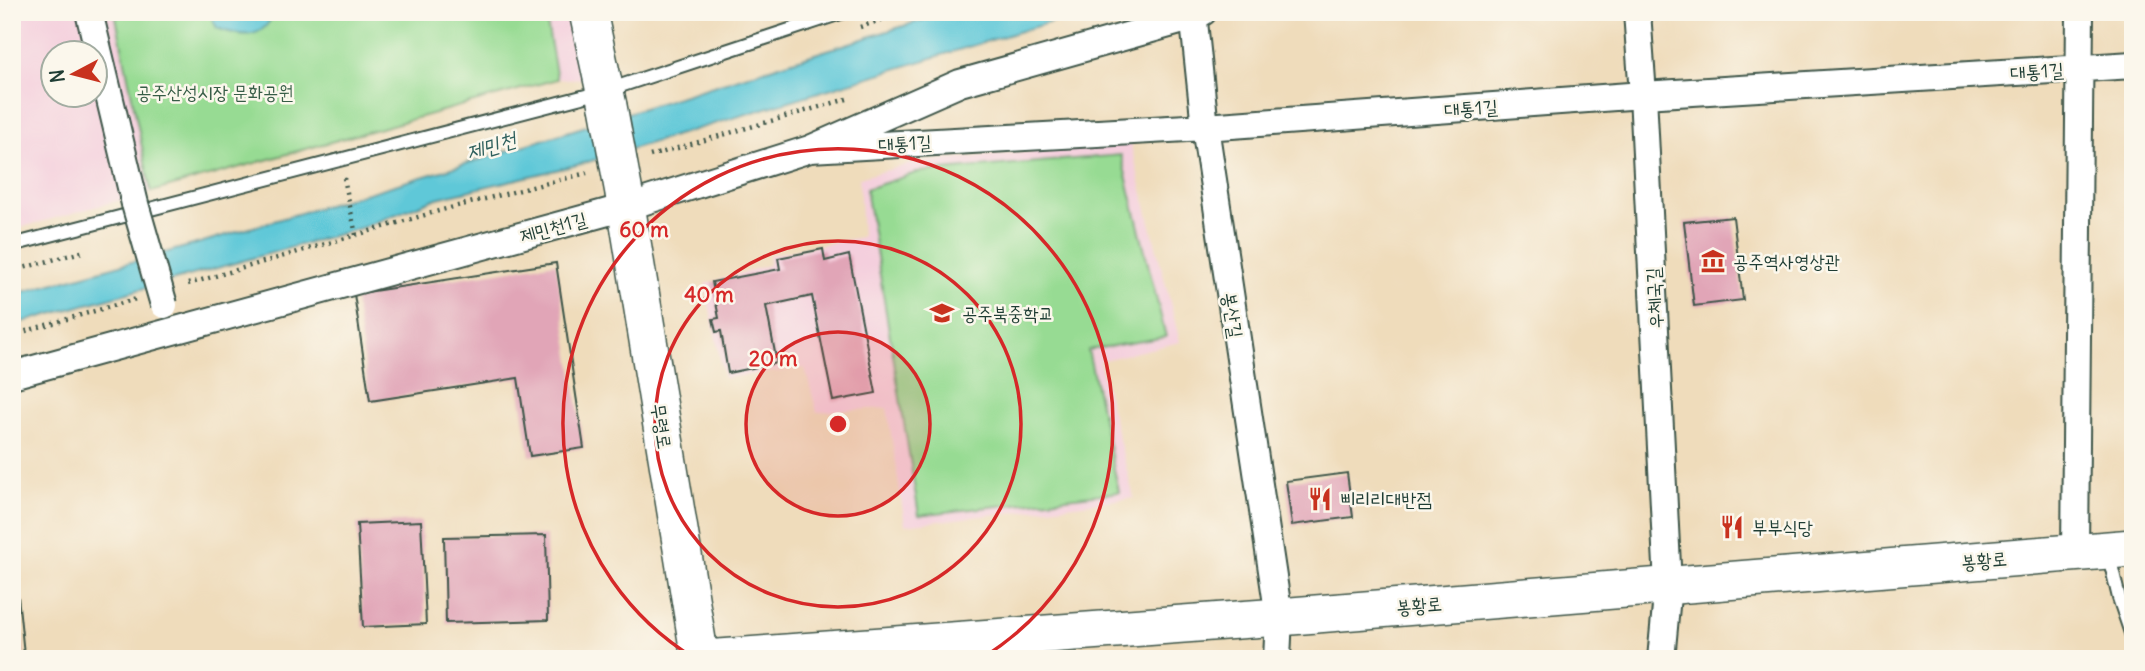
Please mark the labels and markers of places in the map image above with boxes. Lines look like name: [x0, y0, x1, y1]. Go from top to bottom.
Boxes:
museum icon: 공주역사영상관: [1699, 247, 1727, 275]
place label: 공주역사영상관: [1733, 249, 1840, 273]
school or university icon: 공주북중학교: [928, 299, 956, 327]
place label: 공주북중학교: [962, 301, 1054, 325]
centre of rings: [826, 412, 850, 436]
restaurant icon: 삐리리대반점: [1306, 485, 1334, 513]
place label: 삐리리대반점: [1340, 487, 1432, 511]
restaurant icon: 부부식당: [1718, 513, 1746, 541]
place label: 부부식당: [1752, 515, 1813, 539]

